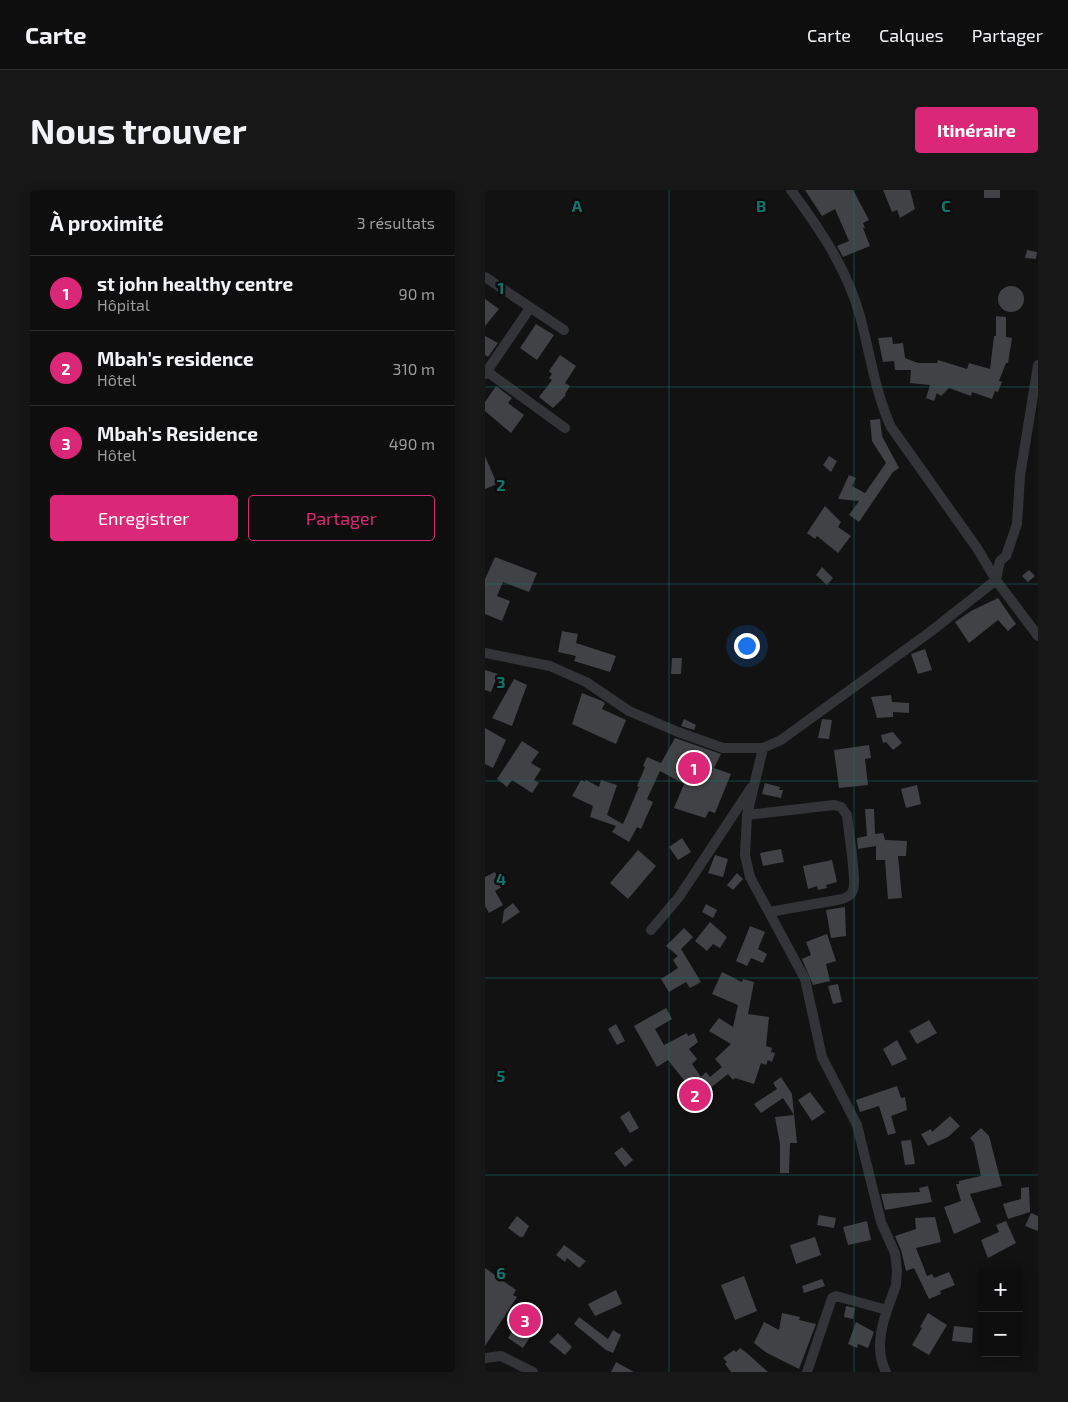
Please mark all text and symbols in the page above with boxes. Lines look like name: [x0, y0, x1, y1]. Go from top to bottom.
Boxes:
text: Carte: [25, 20, 86, 49]
text: Carte: [807, 24, 851, 46]
text: Calques: [879, 24, 944, 46]
text: Partager: [972, 24, 1043, 46]
button: Itinéraire: [915, 107, 1038, 153]
text: Nous trouver: [30, 109, 247, 151]
text: A: [572, 196, 583, 215]
text: B: [756, 196, 766, 215]
text: C: [941, 196, 951, 215]
text: À proximité: [50, 210, 164, 235]
text: 3 résultats: [357, 213, 435, 232]
text: st john healthy centre: [97, 272, 293, 295]
text: 1: [498, 278, 504, 297]
text: 1: [63, 284, 69, 303]
text: 90 m: [399, 284, 435, 303]
text: Hôpital: [97, 295, 150, 314]
text: Mbah's residence: [97, 347, 254, 370]
text: 2: [61, 359, 71, 378]
text: 310 m: [393, 359, 435, 378]
text: Hôtel: [97, 370, 136, 389]
text: Mbah's Residence: [97, 422, 258, 445]
text: 3: [61, 434, 71, 453]
text: 490 m: [389, 434, 435, 453]
text: Hôtel: [97, 445, 136, 464]
text: 2: [496, 475, 506, 494]
button: Enregistrer: [50, 495, 238, 541]
button: Partager: [248, 495, 435, 541]
your location: [734, 633, 760, 659]
text: 3: [496, 672, 506, 691]
pin: 1: [678, 749, 710, 787]
text: 4: [496, 869, 506, 888]
text: 5: [497, 1066, 506, 1085]
pin: 2: [679, 1076, 711, 1114]
text: 6: [496, 1263, 506, 1282]
map controls: [978, 1267, 1023, 1357]
button: +: [978, 1267, 1023, 1312]
pin: 3: [509, 1301, 541, 1339]
button: −: [978, 1312, 1023, 1357]

